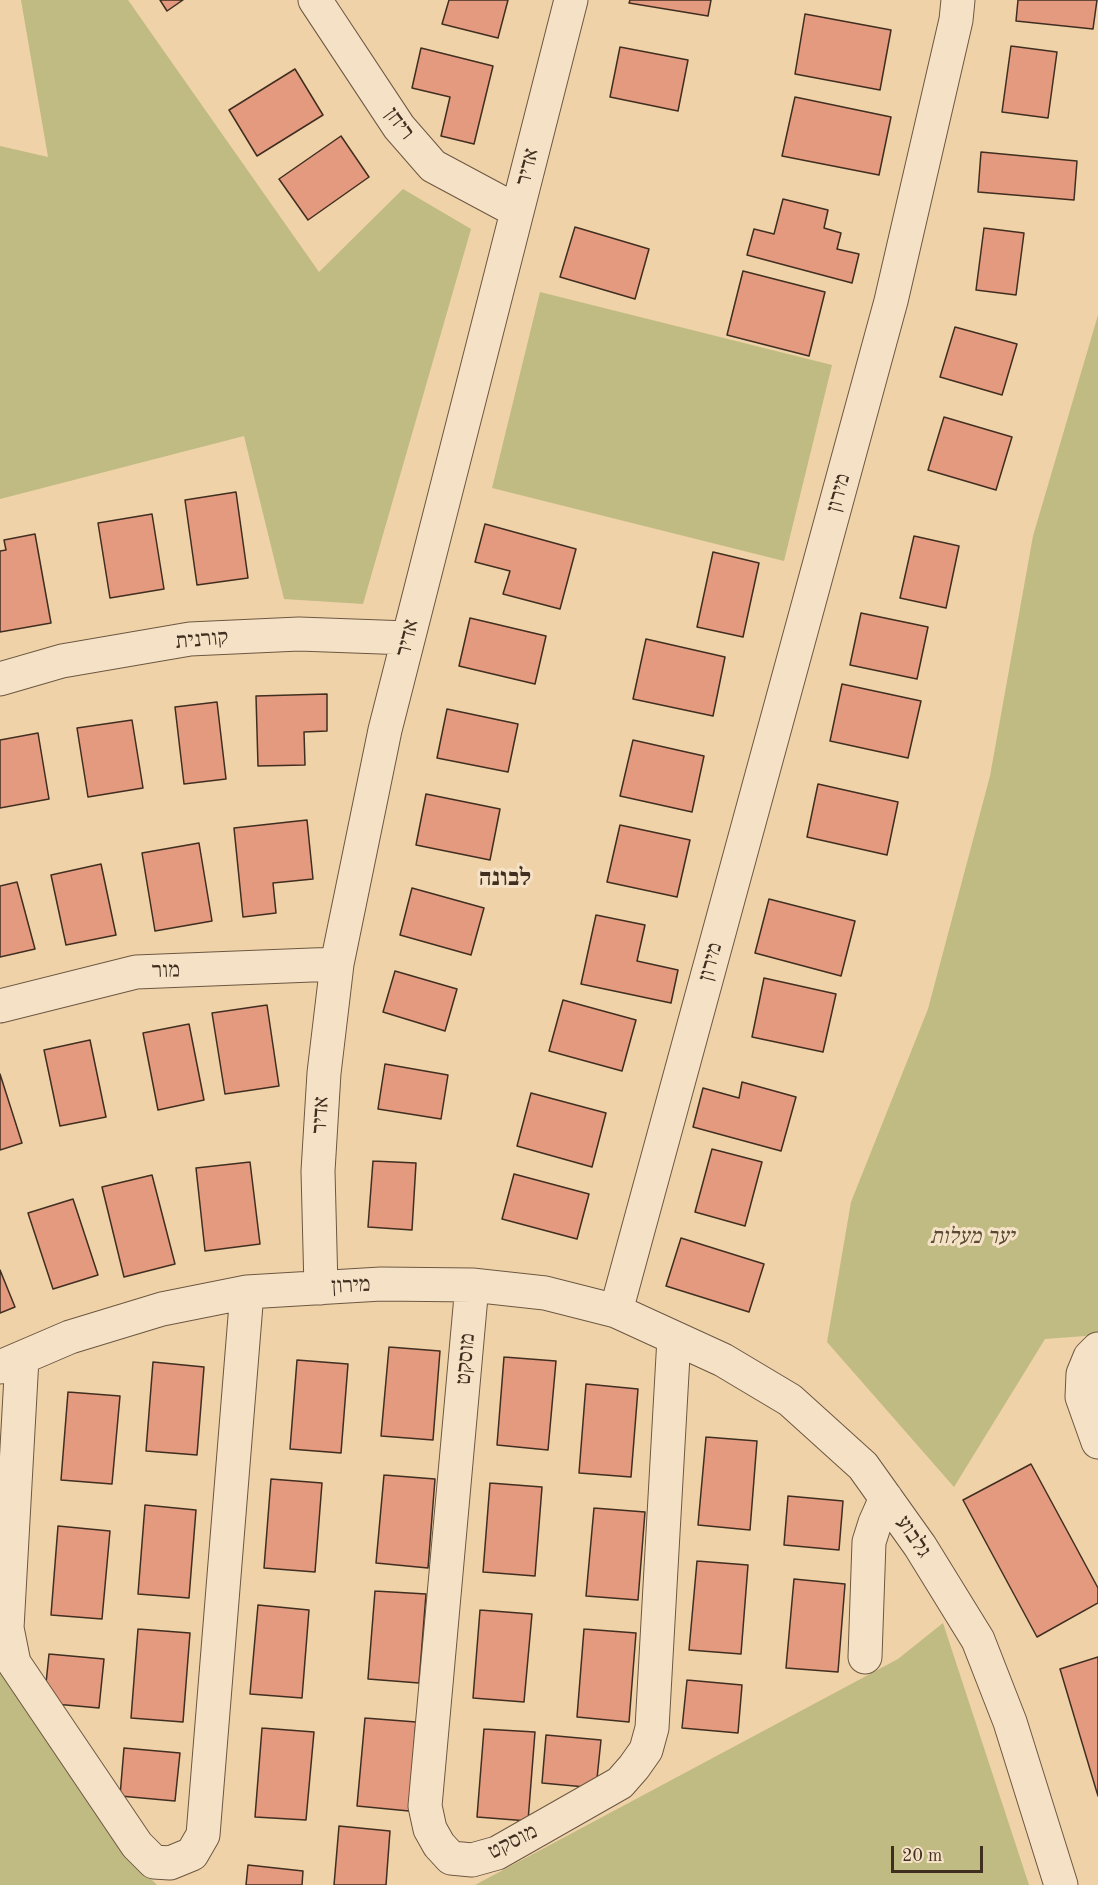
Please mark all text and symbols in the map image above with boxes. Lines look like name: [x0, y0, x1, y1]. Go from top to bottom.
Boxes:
street label: ריחן: [378, 103, 420, 145]
street label: אדיר: [511, 146, 545, 188]
street label: מירון: [821, 471, 857, 515]
street label: אדיר: [391, 617, 425, 659]
street label: קורנית: [174, 625, 230, 655]
district label: לבונה: [479, 865, 531, 893]
street label: מירון: [693, 940, 729, 984]
street label: מור: [151, 957, 181, 985]
street label: אדיר: [307, 1096, 335, 1134]
park label: יער מעלות: [930, 1224, 1014, 1250]
street label: מירון: [331, 1272, 371, 1300]
street label: מוסקט: [451, 1332, 481, 1386]
street label: גלבוע: [889, 1511, 937, 1563]
street label: מוסקט: [484, 1818, 542, 1866]
scale bar: [894, 1834, 986, 1872]
text: 20 m: [902, 1847, 942, 1865]

